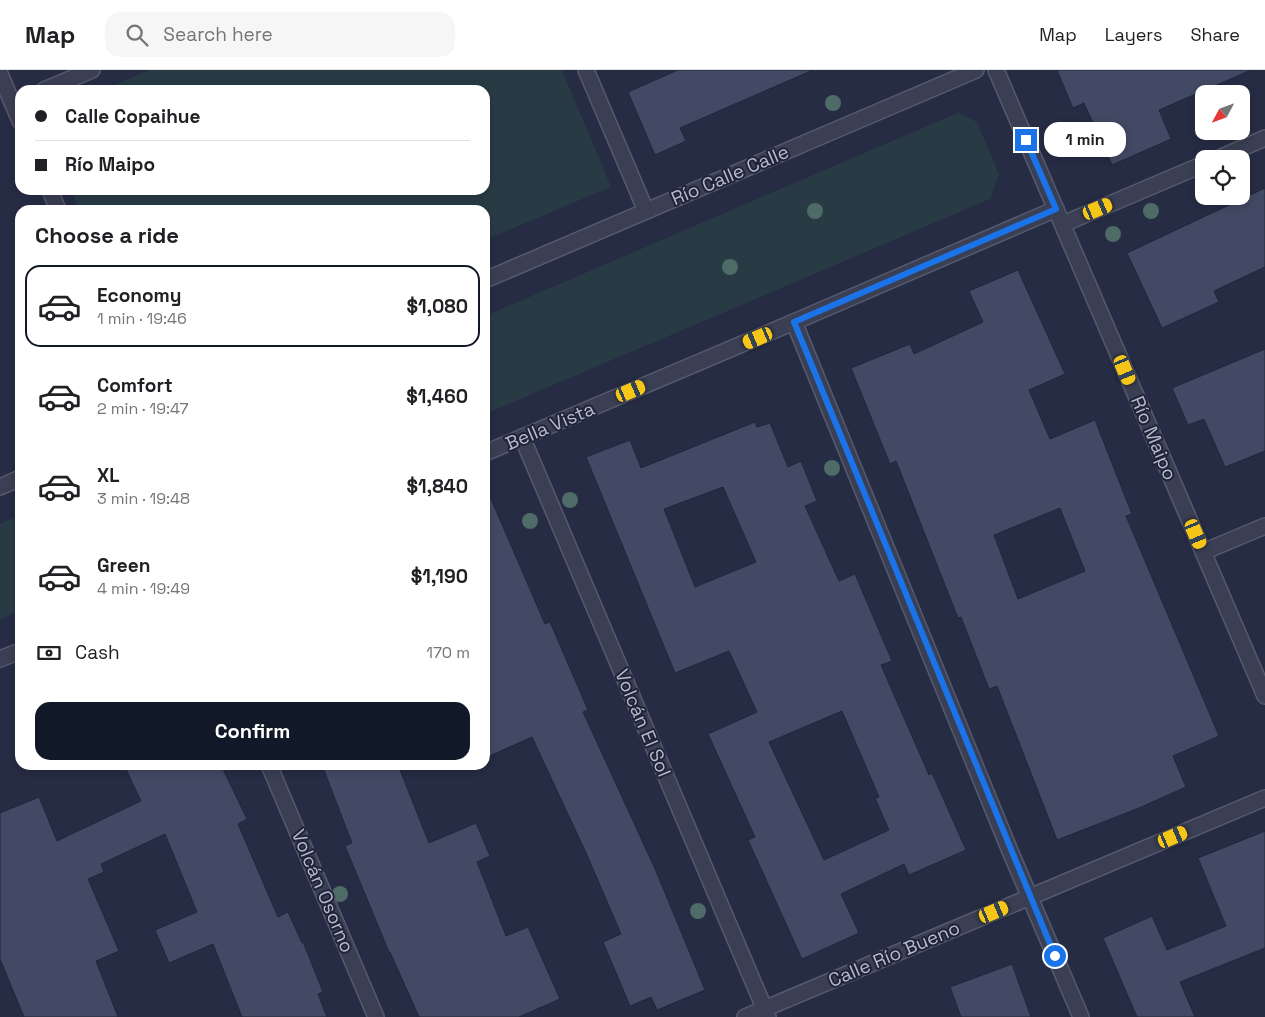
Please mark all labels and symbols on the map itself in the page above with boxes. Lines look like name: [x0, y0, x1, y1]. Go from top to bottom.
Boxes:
north arrow: [1195, 85, 1250, 140]
callout: 1 min: [1044, 122, 1126, 158]
route end: [1015, 129, 1037, 151]
street label: Río Calle Calle: [667, 139, 793, 211]
car: [1081, 196, 1114, 222]
car: [741, 325, 774, 351]
car: [1112, 353, 1137, 387]
car: [614, 378, 647, 404]
street label: Río Maipo: [1125, 392, 1183, 484]
street label: Bella Vista: [502, 396, 598, 456]
car: [1183, 517, 1208, 551]
street label: Volcán El Sol: [609, 665, 677, 781]
car: [1156, 824, 1189, 850]
street label: Volcán Osorno: [286, 826, 360, 956]
car: [977, 899, 1010, 925]
street label: Calle Río Bueno: [824, 915, 964, 993]
route start: [1044, 945, 1066, 967]

